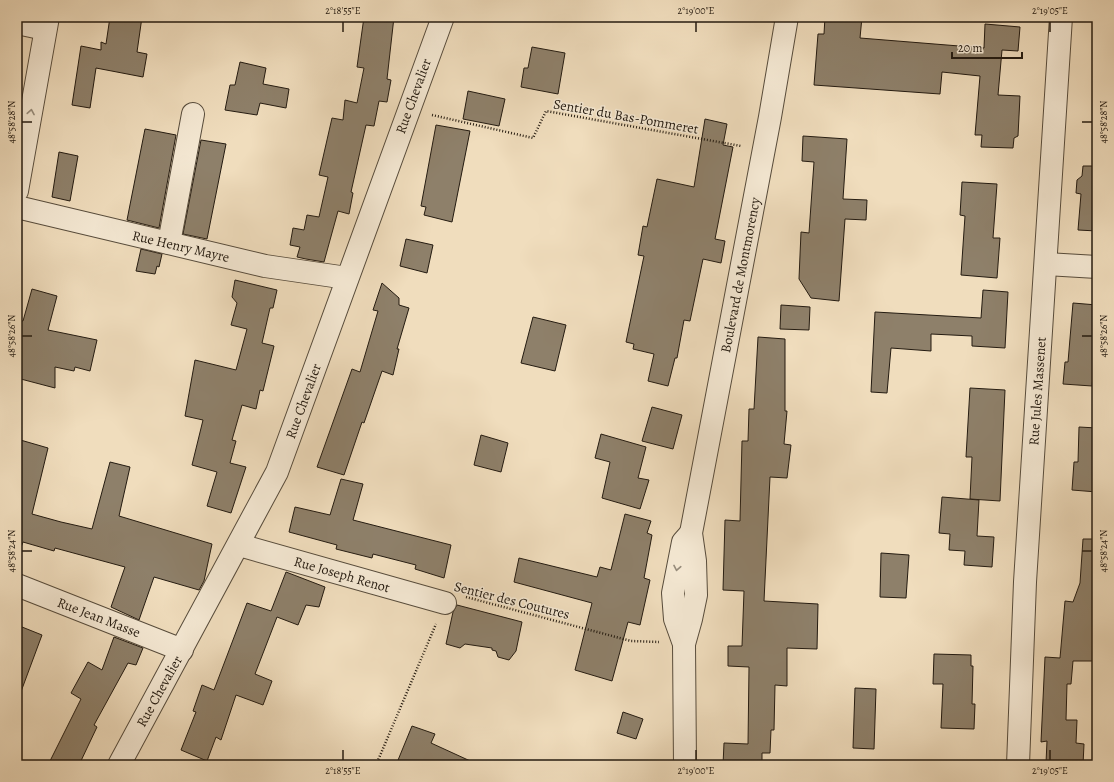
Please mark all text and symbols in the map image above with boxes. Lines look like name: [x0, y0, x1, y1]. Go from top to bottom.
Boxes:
text: 2°18'55"E: [325, 4, 361, 17]
text: 2°19'00"E: [677, 4, 715, 17]
text: 2°19'05"E: [1032, 4, 1068, 17]
scale bar: [952, 34, 1022, 60]
text: 20 m: [958, 40, 982, 56]
street label: Rue Chevalier: [391, 55, 436, 136]
street label: Sentier du Bas-Pommeret: [552, 94, 700, 139]
text: 48°58'28"N: [5, 100, 18, 144]
text: 48°58'28"N: [1097, 100, 1110, 144]
one-way arrow: [26, 108, 35, 115]
street label: Boulevard de Montmorency: [716, 195, 765, 354]
street label: Rue Henry Mayre: [130, 226, 231, 267]
text: 48°58'26"N: [5, 315, 18, 357]
text: 48°58'26"N: [1097, 315, 1110, 357]
street label: Rue Jules Massenet: [1024, 336, 1051, 446]
street label: Rue Chevalier: [281, 360, 326, 441]
text: 48°58'24"N: [5, 530, 18, 572]
text: 48°58'24"N: [1097, 530, 1110, 572]
street label: Rue Joseph Renot: [292, 552, 392, 597]
one-way arrow: [674, 565, 682, 571]
street label: Sentier des Coutures: [452, 577, 572, 624]
street label: Rue Jean Masse: [54, 593, 143, 642]
street label: Rue Chevalier: [132, 652, 187, 730]
text: 2°18'55"E: [325, 764, 361, 777]
text: 2°19'00"E: [677, 764, 715, 777]
text: 2°19'05"E: [1032, 764, 1068, 777]

